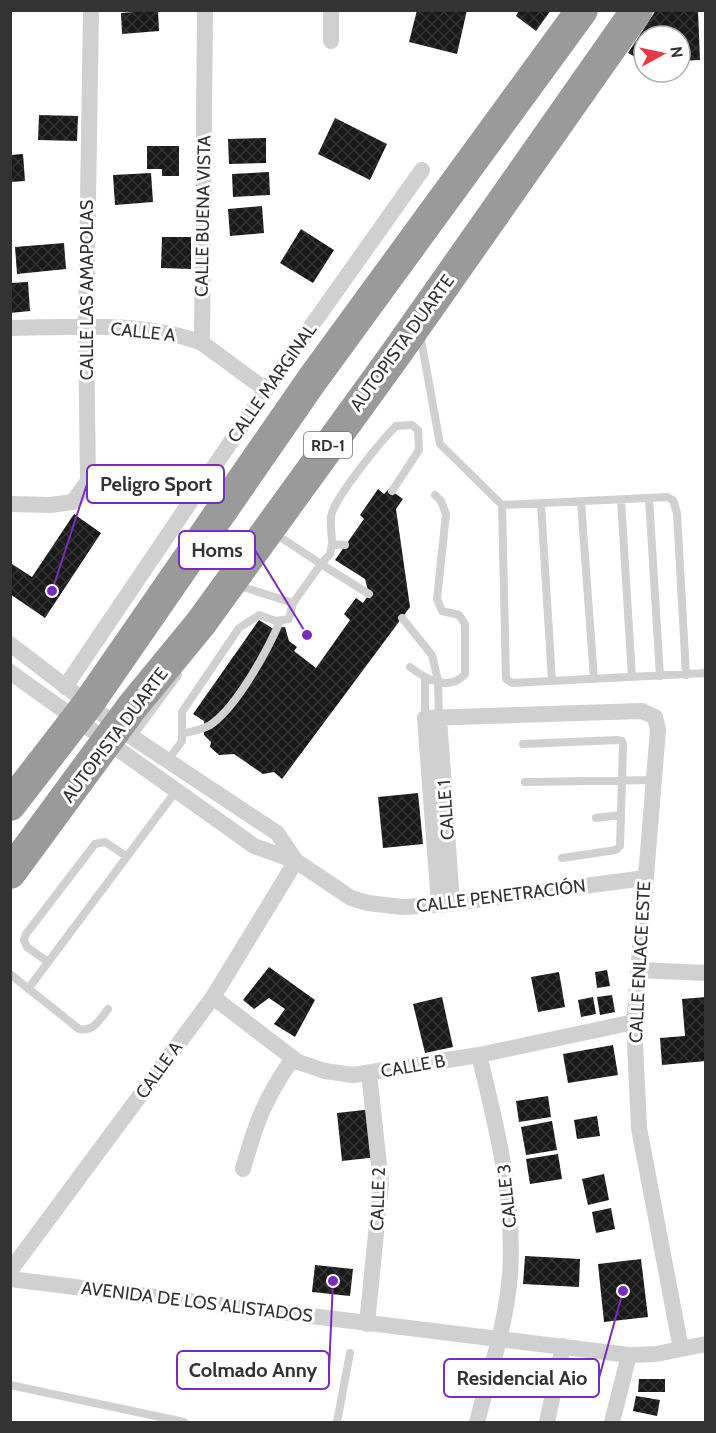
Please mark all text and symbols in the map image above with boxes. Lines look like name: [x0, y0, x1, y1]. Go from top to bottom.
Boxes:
north arrow: [632, 24, 692, 84]
text: N: [666, 45, 687, 59]
street label: CALLE BUENA VISTA: [191, 135, 215, 297]
street label: CALLE LAS AMAPOLAS: [76, 200, 98, 380]
street label: AUTOPISTA DUARTE: [345, 271, 459, 415]
street label: CALLE A: [109, 318, 177, 346]
street label: CALLE MARGINAL: [223, 319, 321, 447]
road number: RD-1: [304, 432, 352, 458]
callout: Peligro Sport: [87, 465, 224, 503]
text: Peligro Sport: [100, 472, 212, 496]
callout: Homs: [179, 531, 255, 569]
text: Homs: [191, 538, 243, 562]
street label: AUTOPISTA DUARTE: [57, 663, 173, 807]
street label: CALLE 1: [433, 779, 459, 841]
street label: CALLE PENETRACIÓN: [415, 875, 587, 917]
street label: CALLE ENLACE ESTE: [625, 881, 655, 1043]
street label: CALLE A: [131, 1037, 187, 1103]
street label: CALLE B: [379, 1049, 447, 1082]
street label: CALLE 3: [493, 1163, 521, 1229]
street label: CALLE 2: [366, 1167, 390, 1231]
street label: AVENIDA DE LOS ALISTADOS: [80, 1277, 314, 1327]
callout: Colmado Anny: [177, 1351, 329, 1389]
text: Colmado Anny: [189, 1358, 317, 1382]
callout: Residencial Aio: [444, 1359, 599, 1397]
text: Residencial Aio: [457, 1366, 587, 1390]

